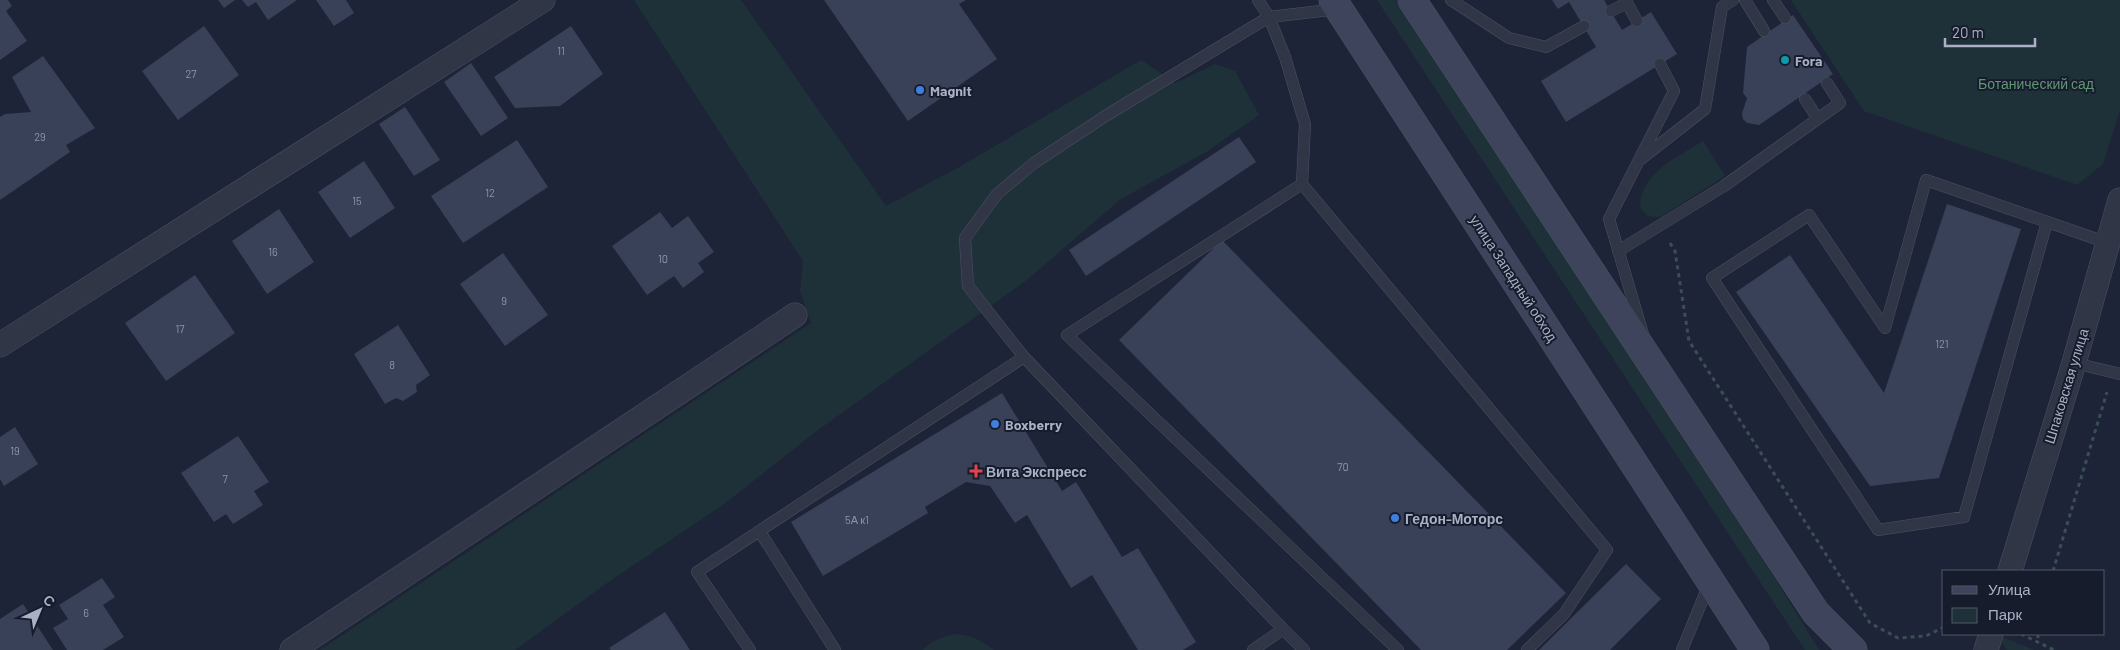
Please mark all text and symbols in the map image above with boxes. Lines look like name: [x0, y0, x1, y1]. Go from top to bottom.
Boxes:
scale bar: [1945, 15, 2035, 47]
text: 20 m: [1952, 23, 1984, 41]
house number: 11: [557, 44, 565, 57]
place label: Fora: [1795, 52, 1823, 69]
marker: Fora: [1779, 54, 1791, 66]
house number: 27: [185, 67, 197, 80]
park label: Ботанический сад: [1978, 75, 2094, 92]
place label: Magnit: [930, 82, 972, 99]
marker: Magnit: [914, 84, 926, 96]
house number: 29: [34, 130, 46, 143]
house number: 12: [485, 186, 495, 199]
house number: 15: [352, 194, 362, 207]
street label: улица Западный обход: [1467, 212, 1561, 344]
house number: 16: [268, 245, 278, 258]
house number: 10: [658, 252, 668, 265]
house number: 9: [501, 294, 507, 307]
house number: 17: [175, 322, 185, 335]
street label: Шпаковская улица: [2040, 326, 2092, 446]
house number: 121: [1935, 337, 1949, 350]
house number: 8: [389, 358, 395, 371]
place label: Boxberry: [1005, 416, 1062, 433]
marker: Boxberry: [989, 418, 1001, 430]
house number: 19: [10, 444, 20, 457]
house number: 70: [1337, 460, 1349, 473]
place label: Вита Экспресс: [986, 463, 1087, 480]
marker: Вита Экспресс: [970, 465, 982, 477]
house number: 7: [222, 472, 228, 485]
place label: Гедон-Моторс: [1405, 510, 1503, 527]
marker: Гедон-Моторс: [1389, 512, 1401, 524]
house number: 5А к1: [845, 513, 869, 526]
legend: [1942, 570, 2105, 635]
text: Улица: [1988, 580, 2031, 598]
north arrow: [15, 585, 65, 635]
text: С: [40, 591, 59, 610]
text: Парк: [1988, 605, 2022, 623]
house number: 6: [83, 606, 89, 619]

